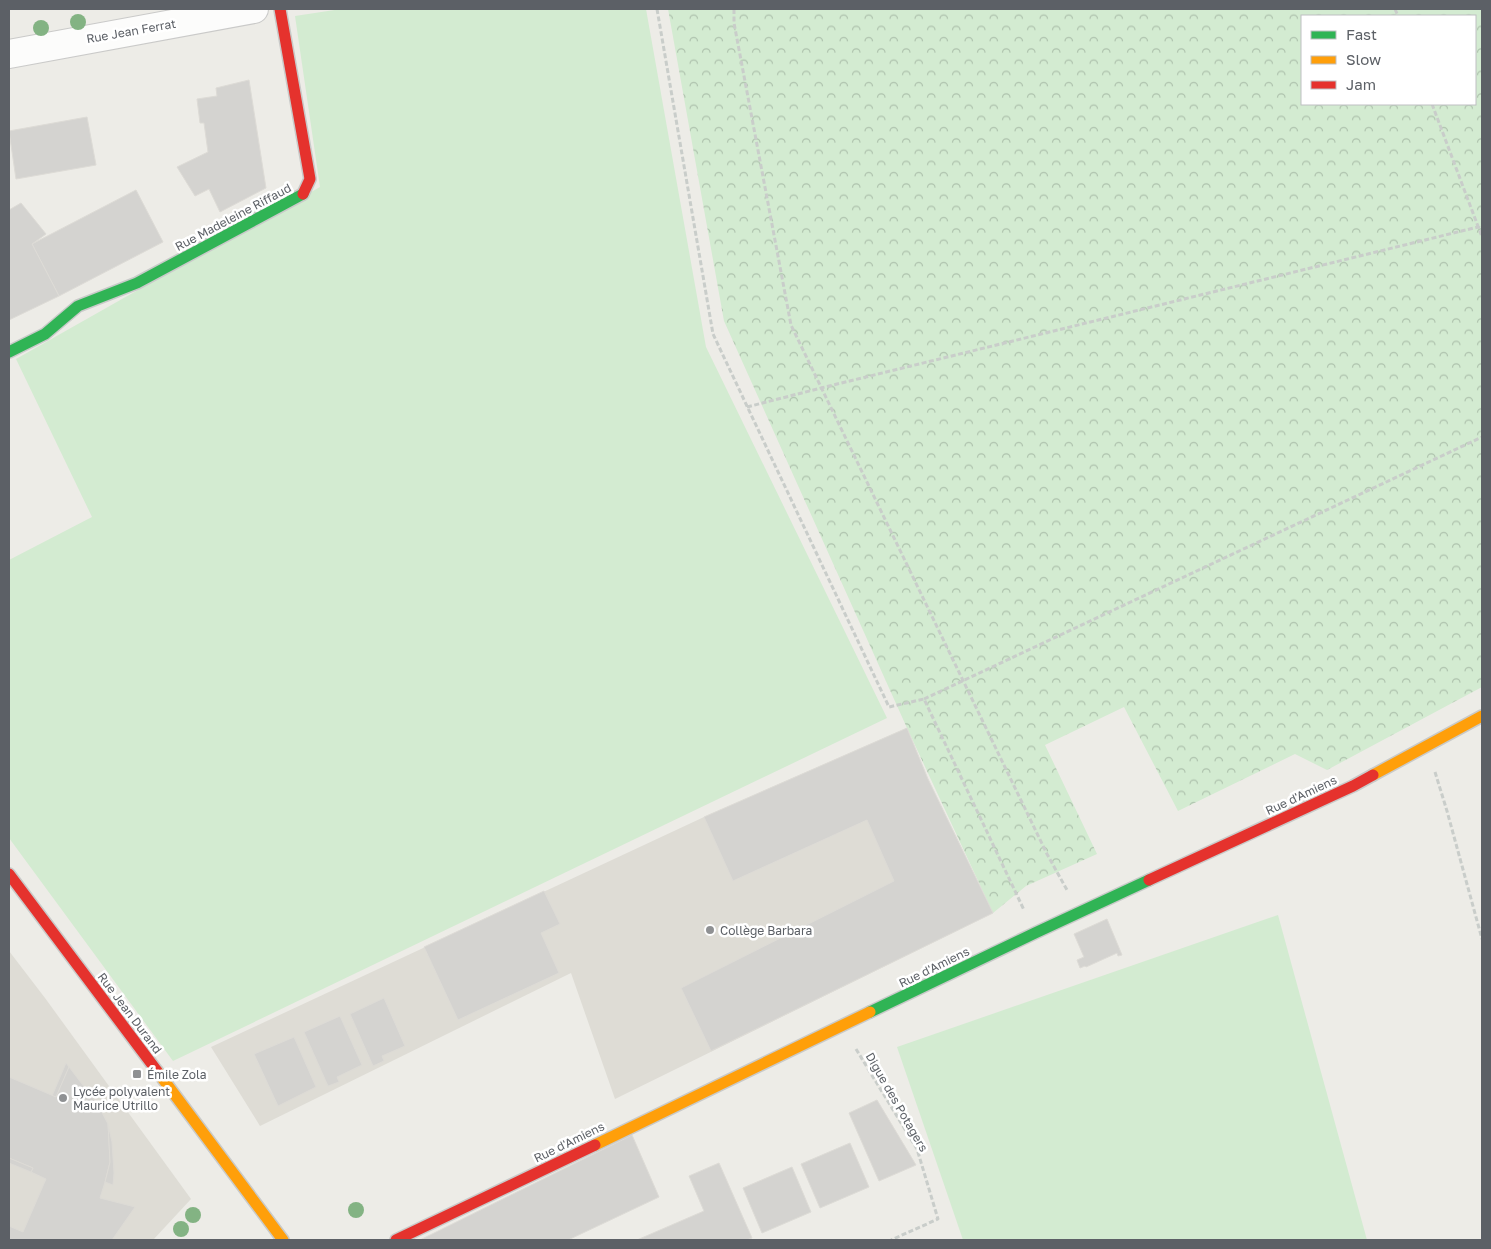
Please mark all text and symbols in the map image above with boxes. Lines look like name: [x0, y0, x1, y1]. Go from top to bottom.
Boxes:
legend: [1301, 15, 1476, 105]
street label: Rue Jean Ferrat: [85, 16, 177, 46]
text: Fast: [1346, 25, 1377, 43]
text: Slow: [1346, 50, 1381, 68]
text: Jam: [1346, 75, 1376, 93]
street label: Rue Madeleine Riffaud: [172, 180, 294, 254]
street label: Rue d'Amiens: [1263, 772, 1339, 818]
place label: Collège Barbara: [720, 923, 812, 938]
marker: Collège Barbara: [704, 924, 716, 936]
street label: Rue d'Amiens: [896, 943, 972, 991]
street label: Rue Jean Durand: [95, 969, 165, 1057]
street label: Digue des Potagers: [863, 1050, 931, 1154]
place label: Émile Zola: [147, 1067, 207, 1082]
marker: Émile Zola: [131, 1068, 143, 1080]
place label: Lycée polyvalent Maurice Utrillo: [73, 1084, 170, 1113]
marker: Lycée polyvalent Maurice Utrillo: [57, 1092, 69, 1104]
street label: Rue d'Amiens: [531, 1118, 607, 1166]

